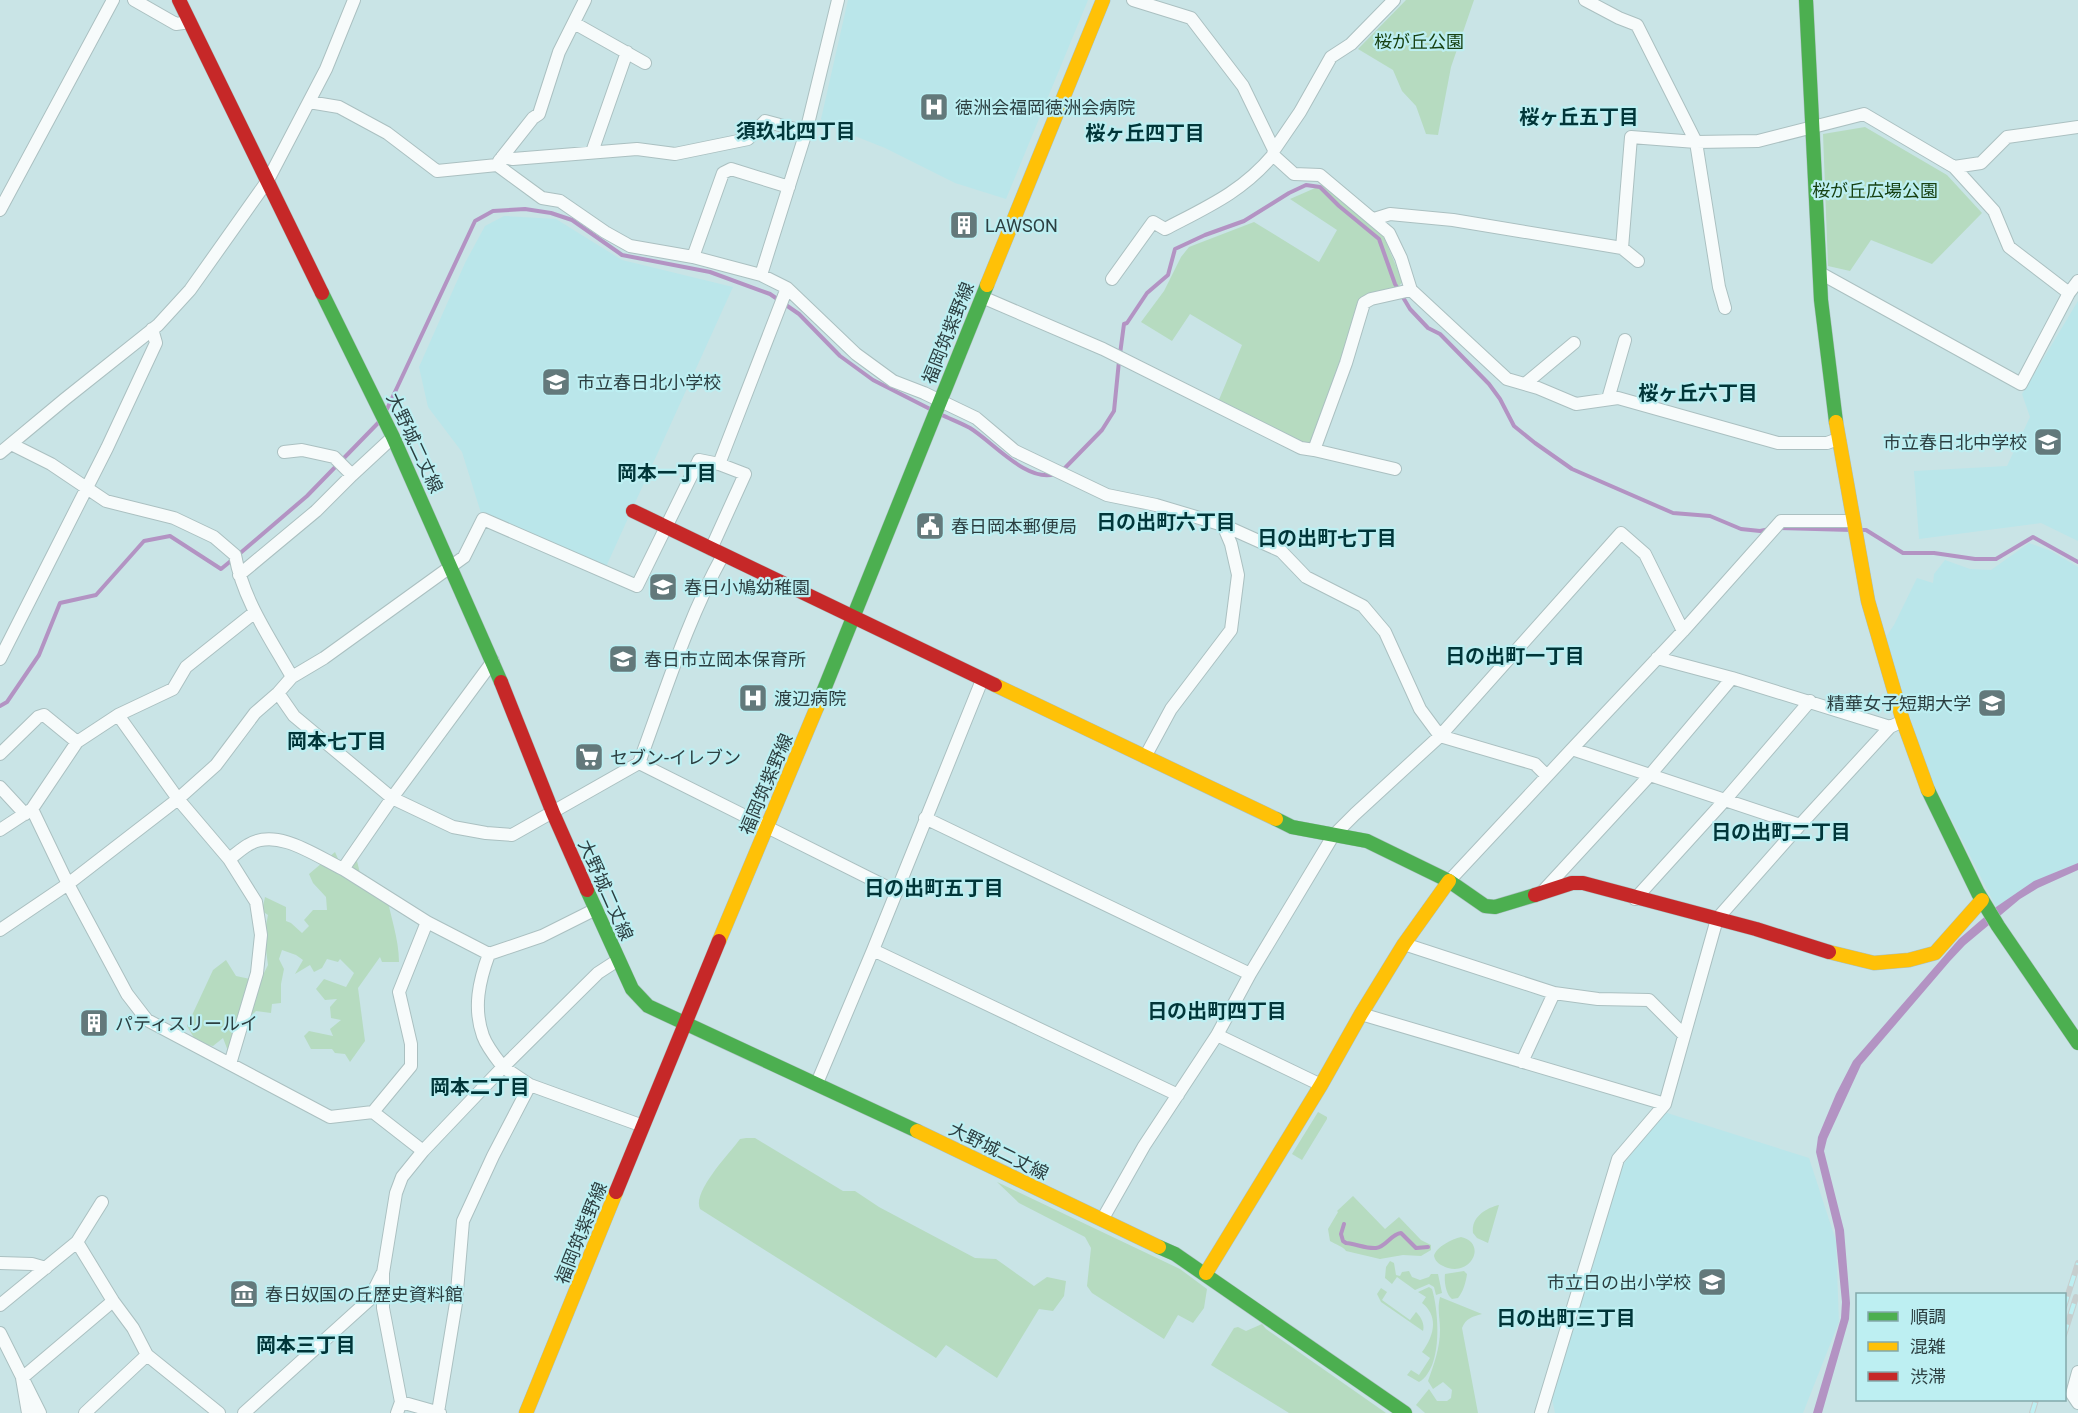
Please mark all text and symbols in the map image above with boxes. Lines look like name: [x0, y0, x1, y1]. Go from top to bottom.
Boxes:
park label: 桜が丘公園: [1374, 31, 1464, 52]
hospital icon: 徳洲会福岡徳洲会病院: [918, 91, 950, 123]
place label: 徳洲会福岡徳洲会病院: [955, 97, 1135, 118]
district label: 桜ヶ丘五丁目: [1519, 105, 1639, 129]
district label: 須玖北四丁目: [736, 119, 856, 143]
district label: 桜ヶ丘四丁目: [1085, 121, 1205, 145]
park label: 桜が丘広場公園: [1812, 180, 1938, 201]
building icon: LAWSON: [948, 209, 980, 241]
place label: LAWSON: [985, 215, 1058, 236]
street label: 福岡筑紫野線: [918, 279, 978, 387]
school or university icon: 市立春日北小学校: [540, 366, 572, 398]
place label: 市立春日北小学校: [577, 372, 721, 393]
district label: 桜ヶ丘六丁目: [1638, 381, 1758, 405]
street label: 大野城二丈線: [383, 390, 447, 496]
school or university icon: 市立春日北中学校: [2032, 426, 2064, 458]
place label: 市立春日北中学校: [1883, 432, 2027, 453]
district label: 岡本一丁目: [617, 461, 717, 485]
public building icon: 春日岡本郵便局: [914, 510, 946, 542]
district label: 日の出町六丁目: [1096, 510, 1236, 534]
place label: 春日岡本郵便局: [951, 516, 1077, 537]
district label: 日の出町七丁目: [1257, 526, 1397, 550]
school or university icon: 春日小鳩幼稚園: [647, 571, 679, 603]
place label: 春日小鳩幼稚園: [684, 577, 810, 598]
school or university icon: 春日市立岡本保育所: [607, 643, 639, 675]
district label: 日の出町一丁目: [1445, 644, 1585, 668]
place label: 春日市立岡本保育所: [644, 649, 806, 670]
hospital icon: 渡辺病院: [737, 682, 769, 714]
school or university icon: 精華女子短期大学: [1976, 687, 2008, 719]
place label: 渡辺病院: [774, 688, 846, 709]
place label: 精華女子短期大学: [1827, 693, 1971, 714]
district label: 岡本七丁目: [287, 729, 387, 753]
street label: 福岡筑紫野線: [735, 730, 797, 838]
supermarket icon: セブン-イレブン: [573, 741, 605, 773]
place label: セブン-イレブン: [610, 747, 741, 768]
district label: 日の出町二丁目: [1711, 820, 1851, 844]
street label: 大野城二丈線: [574, 836, 638, 944]
district label: 日の出町五丁目: [864, 876, 1004, 900]
district label: 日の出町四丁目: [1147, 999, 1287, 1023]
building icon: パティスリールイ: [78, 1007, 110, 1039]
place label: パティスリールイ: [115, 1013, 258, 1034]
district label: 岡本二丁目: [430, 1075, 530, 1099]
street label: 大野城二丈線: [946, 1118, 1052, 1184]
street label: 福岡筑紫野線: [551, 1179, 611, 1287]
school or university icon: 市立日の出小学校: [1696, 1266, 1728, 1298]
place label: 市立日の出小学校: [1547, 1272, 1691, 1293]
museum icon: 春日奴国の丘歴史資料館: [228, 1278, 260, 1310]
place label: 春日奴国の丘歴史資料館: [265, 1284, 463, 1305]
legend: [1856, 1293, 2066, 1401]
district label: 日の出町三丁目: [1496, 1306, 1636, 1330]
text: 順調: [1910, 1306, 1946, 1327]
district label: 岡本三丁目: [256, 1333, 356, 1357]
text: 混雑: [1910, 1336, 1946, 1357]
text: 渋滞: [1910, 1366, 1946, 1387]

